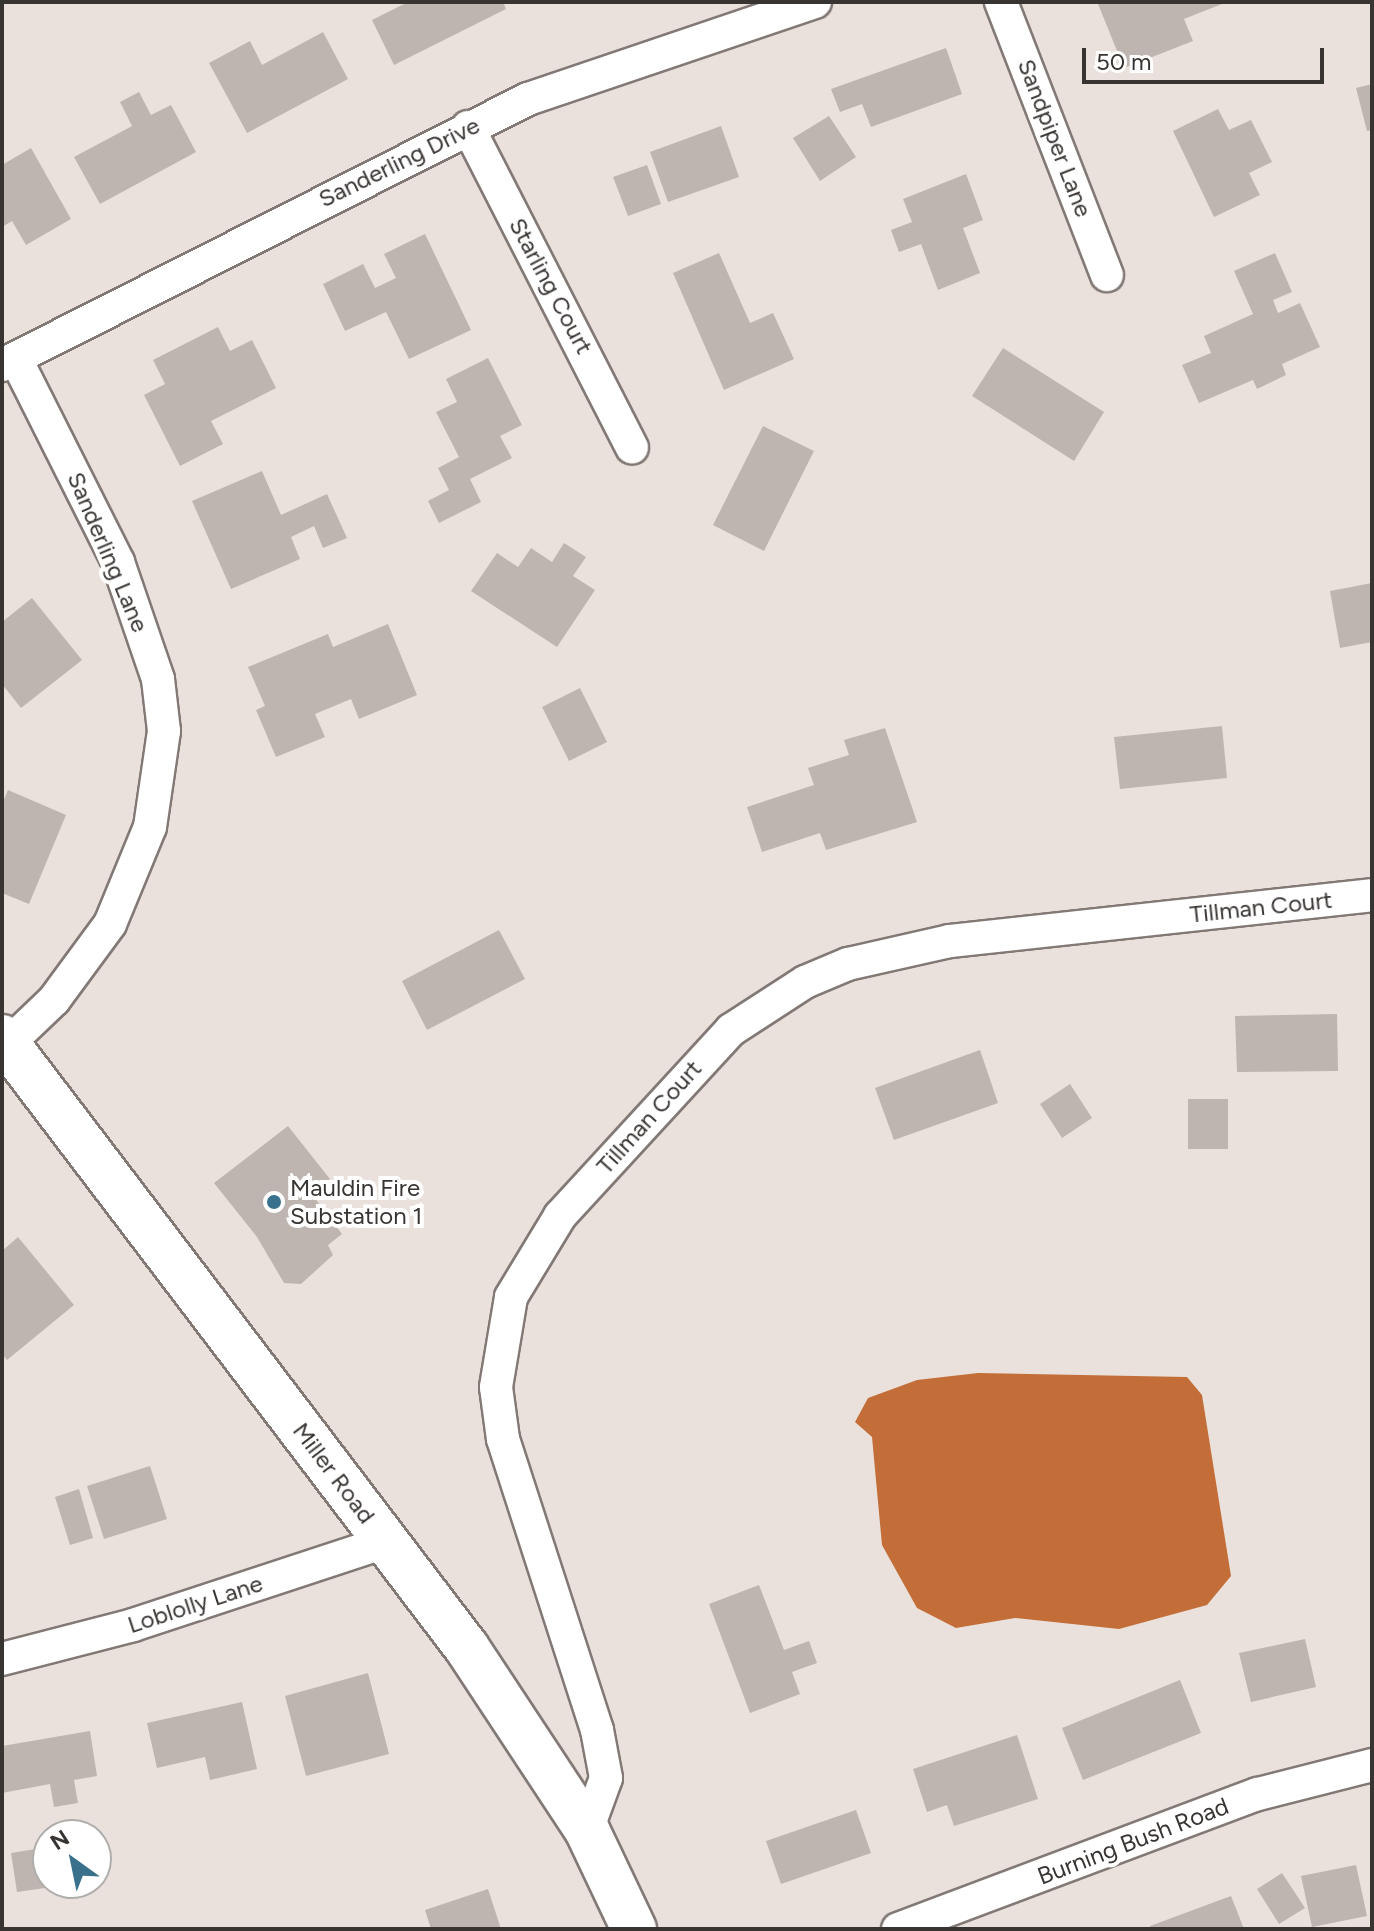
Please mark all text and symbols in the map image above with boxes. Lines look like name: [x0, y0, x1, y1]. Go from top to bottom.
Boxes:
scale bar: [1086, 32, 1328, 82]
text: 50 m: [1096, 47, 1152, 76]
street label: Sandpiper Lane: [1012, 55, 1098, 221]
street label: Sanderling Drive: [314, 111, 484, 213]
street label: Starling Court: [503, 213, 599, 359]
street label: Sanderling Lane: [61, 468, 155, 636]
street label: Tillman Court: [1188, 885, 1334, 929]
street label: Tillman Court: [590, 1054, 708, 1180]
place label: Mauldin Fire Substation 1: [290, 1174, 422, 1230]
marker: Mauldin Fire Substation 1: [265, 1193, 283, 1211]
street label: Miller Road: [287, 1417, 381, 1529]
street label: Loblolly Lane: [124, 1569, 266, 1639]
street label: Burning Bush Road: [1033, 1791, 1233, 1891]
north arrow: [32, 1819, 112, 1899]
text: N: [45, 1824, 74, 1856]

